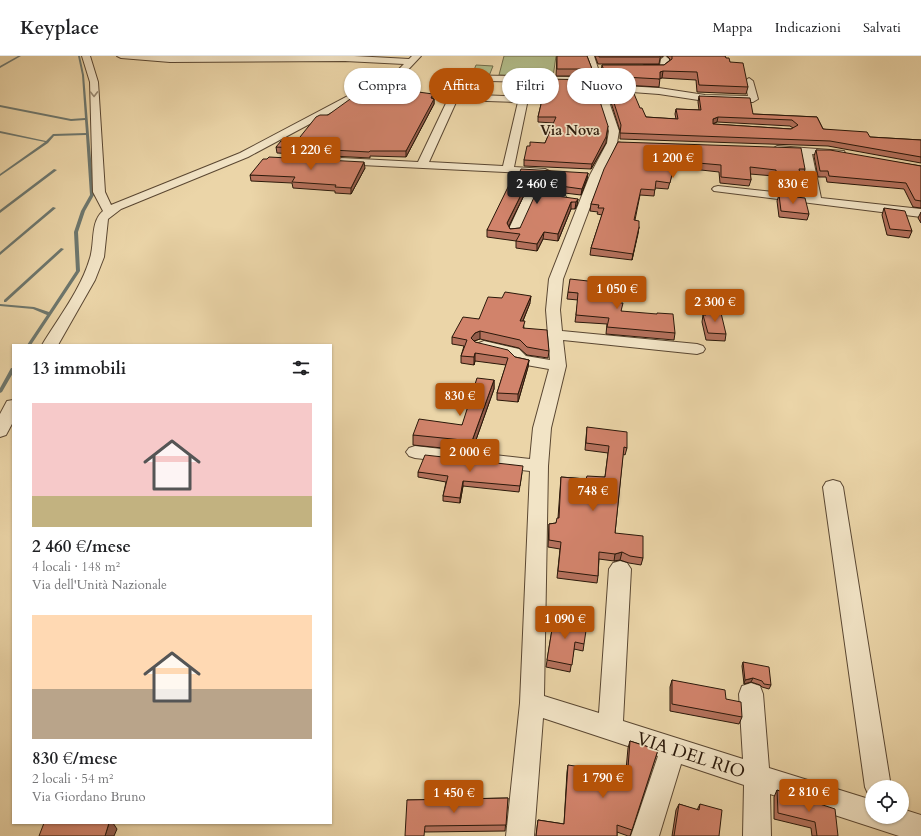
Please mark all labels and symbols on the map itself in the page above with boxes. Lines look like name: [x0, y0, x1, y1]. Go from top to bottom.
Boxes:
one-way arrow: [90, 91, 98, 97]
district label: Via Nova: [540, 121, 600, 140]
pin: 1 220 €: [274, 137, 348, 171]
pin: 1 200 €: [636, 145, 710, 179]
pin: 2 460 €: [500, 171, 574, 205]
pin: 830 €: [765, 171, 821, 205]
pin: 1 050 €: [580, 276, 654, 310]
pin: 2 300 €: [678, 289, 752, 323]
pin: 830 €: [432, 383, 488, 417]
pin: 2 000 €: [433, 439, 507, 473]
pin: 748 €: [565, 478, 621, 512]
pin: 1 090 €: [528, 606, 602, 640]
street label: VIA DEL RIO: [633, 726, 748, 785]
pin: 1 790 €: [566, 765, 640, 799]
pin: 2 810 €: [772, 779, 846, 813]
pin: 1 450 €: [417, 780, 491, 814]

